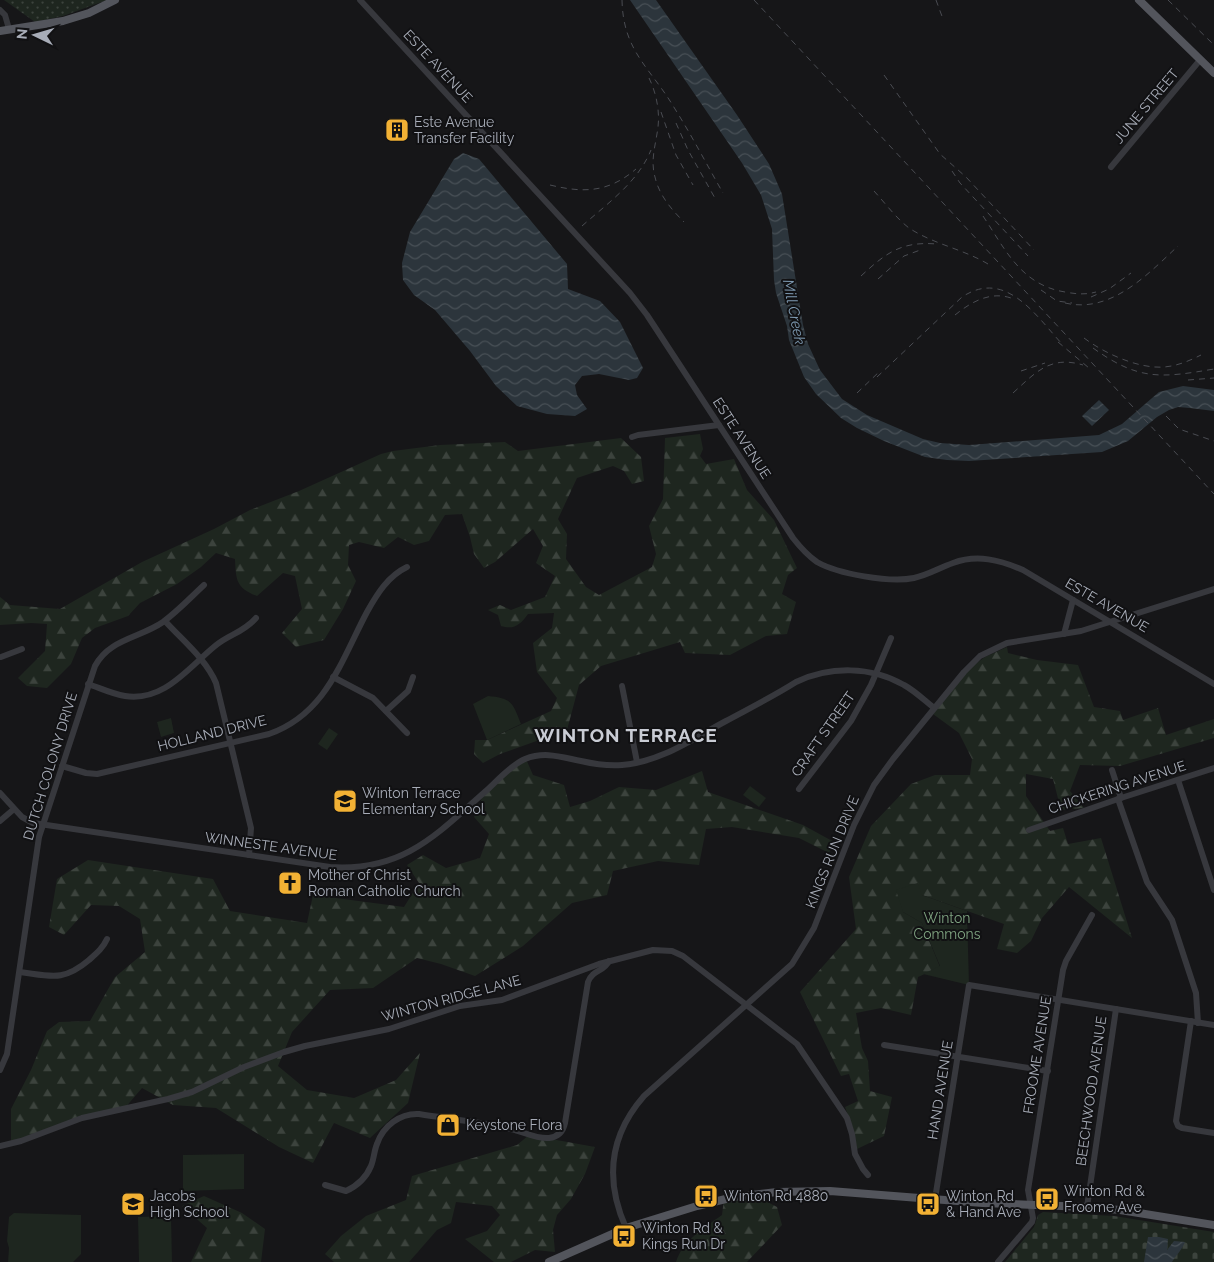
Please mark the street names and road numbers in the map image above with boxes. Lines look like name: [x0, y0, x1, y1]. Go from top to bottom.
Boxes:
street label: ESTE AVENUE: [400, 26, 476, 106]
street label: JUNE STREET: [1110, 65, 1182, 146]
street label: ESTE AVENUE: [710, 394, 774, 482]
street label: ESTE AVENUE: [1062, 575, 1152, 635]
street label: CRAFT STREET: [788, 688, 858, 779]
street label: DUTCH COLONY DRIVE: [20, 690, 80, 842]
street label: HOLLAND DRIVE: [156, 712, 268, 754]
street label: CHICKERING AVENUE: [1046, 757, 1188, 817]
street label: KINGS RUN DRIVE: [802, 793, 862, 911]
street label: WINNESTE AVENUE: [204, 829, 338, 863]
street label: WINTON RIDGE LANE: [380, 972, 522, 1024]
street label: FROOME AVENUE: [1020, 995, 1054, 1115]
street label: BEECHWOOD AVENUE: [1073, 1015, 1109, 1167]
street label: HAND AVENUE: [924, 1039, 956, 1141]

